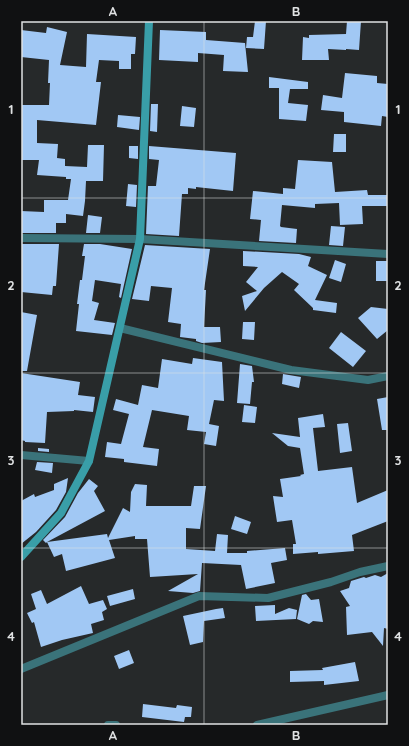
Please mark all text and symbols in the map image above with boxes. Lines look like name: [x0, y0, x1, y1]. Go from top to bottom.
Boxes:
text: A: [109, 3, 118, 19]
text: B: [292, 3, 300, 19]
text: 1: [8, 101, 14, 117]
text: 1: [395, 101, 401, 117]
text: 2: [7, 277, 15, 293]
text: 2: [394, 277, 402, 293]
text: 3: [8, 452, 15, 468]
text: 3: [395, 452, 402, 468]
text: 4: [7, 628, 15, 644]
text: 4: [394, 628, 402, 644]
text: A: [109, 727, 118, 743]
text: B: [292, 727, 300, 743]

